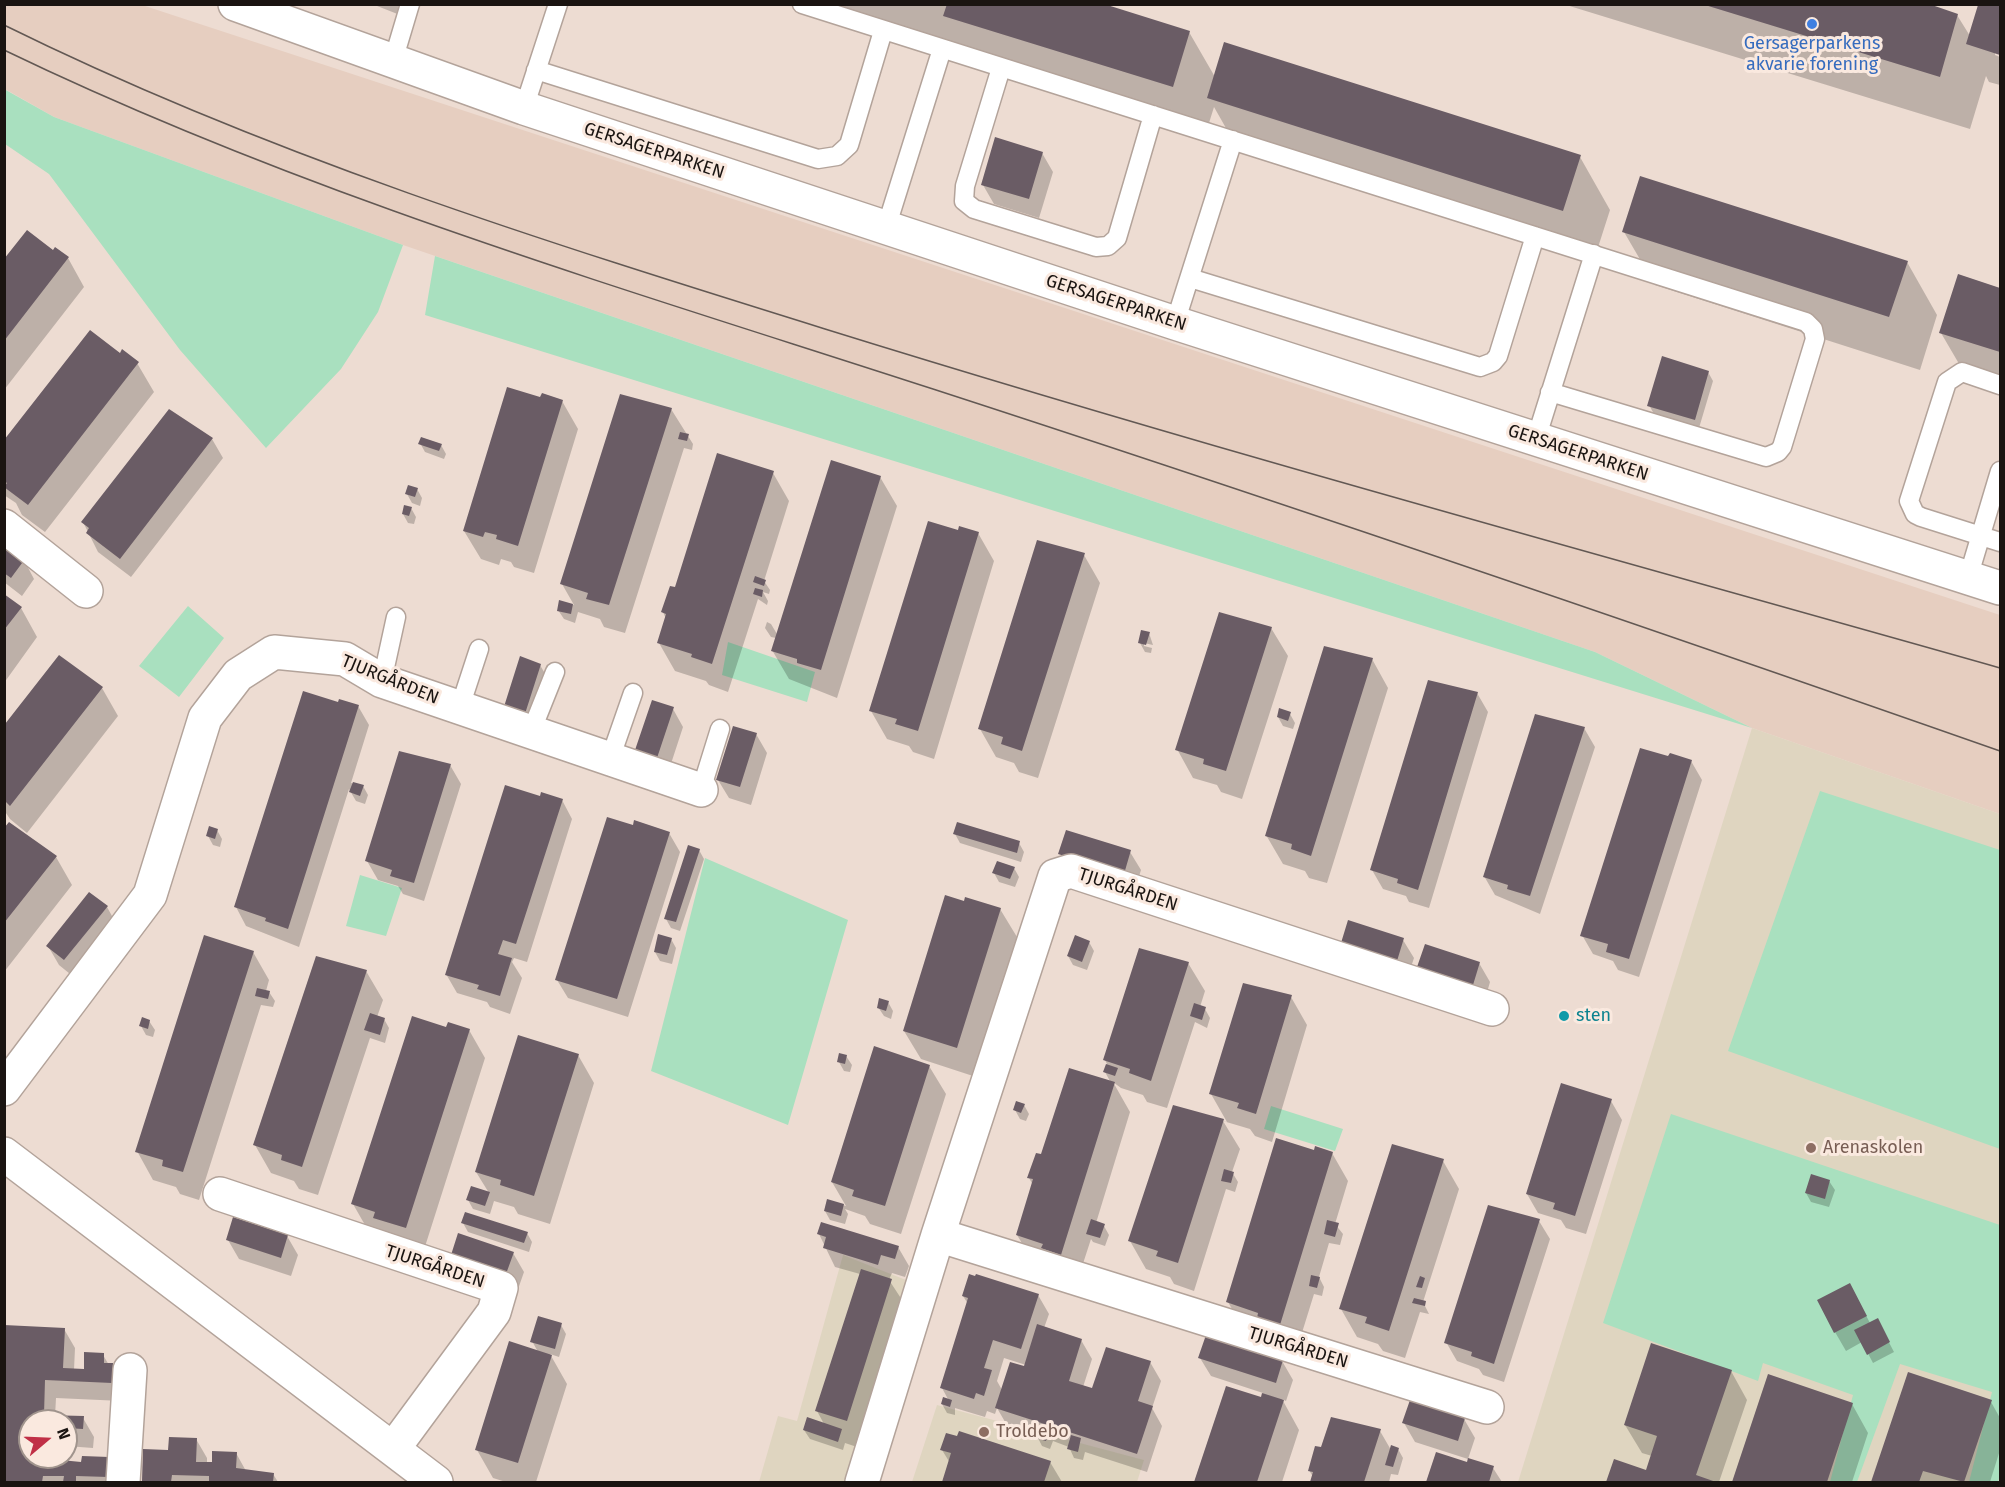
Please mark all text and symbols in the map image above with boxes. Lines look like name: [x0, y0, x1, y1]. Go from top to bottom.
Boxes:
marker: Gersagerparkens akvarie forening: [1805, 17, 1819, 31]
place label: Gersagerparkens akvarie forening: [1744, 33, 1880, 76]
street label: GERSAGERPARKEN: [581, 118, 727, 184]
street label: GERSAGERPARKEN: [1043, 270, 1189, 336]
street label: GERSAGERPARKEN: [1505, 420, 1651, 486]
street label: TJURGÅRDEN: [338, 651, 442, 709]
street label: TJURGÅRDEN: [1076, 864, 1180, 916]
place label: sten: [1576, 1005, 1611, 1027]
marker: sten: [1557, 1009, 1571, 1023]
place label: Arenaskolen: [1823, 1137, 1923, 1159]
marker: Arenaskolen: [1804, 1141, 1818, 1155]
street label: TJURGÅRDEN: [383, 1241, 487, 1293]
street label: TJURGÅRDEN: [1245, 1323, 1351, 1373]
north arrow: [18, 1409, 78, 1469]
place label: Troldebo: [996, 1421, 1069, 1443]
marker: Troldebo: [977, 1425, 991, 1439]
text: N: [53, 1426, 74, 1442]

